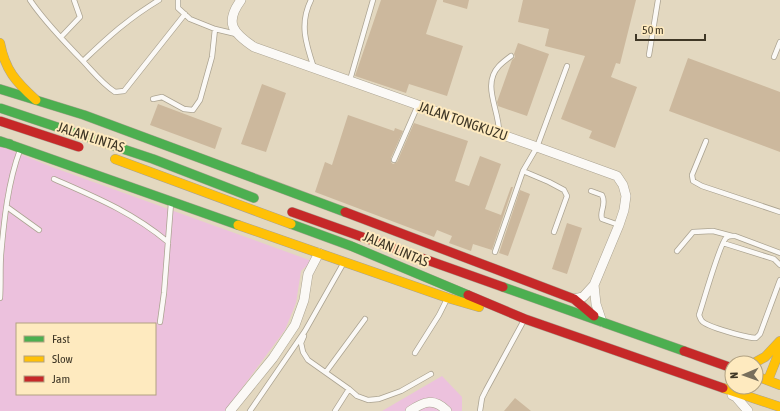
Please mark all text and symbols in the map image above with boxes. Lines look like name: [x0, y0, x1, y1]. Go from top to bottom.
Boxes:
scale bar: [636, 16, 705, 42]
text: 50 m: [642, 23, 664, 37]
street label: JALAN TONGKUZU: [416, 98, 510, 144]
street label: JALAN LINTAS: [56, 119, 127, 155]
street label: JALAN LINTAS: [361, 228, 431, 270]
legend: [16, 323, 156, 395]
text: Fast: [52, 332, 70, 346]
text: Slow: [52, 352, 73, 366]
north arrow: [724, 355, 764, 395]
text: Jam: [52, 372, 70, 386]
text: N: [728, 372, 740, 379]

